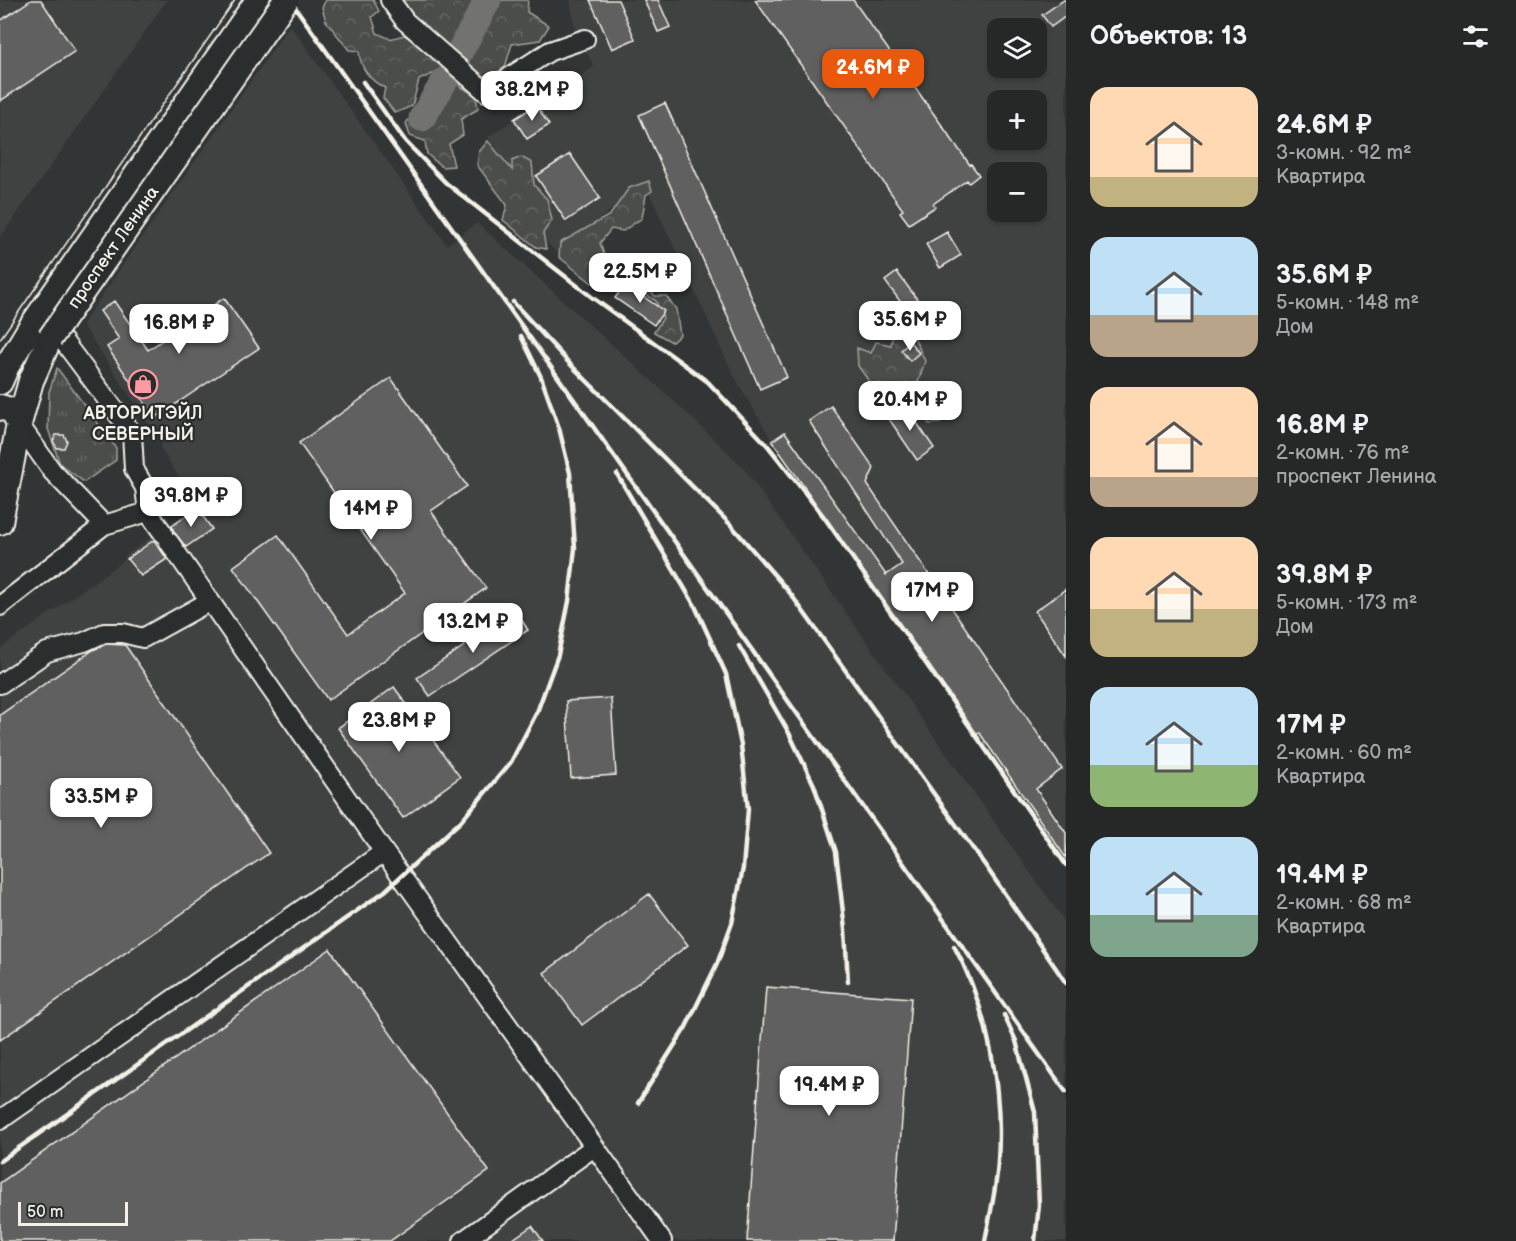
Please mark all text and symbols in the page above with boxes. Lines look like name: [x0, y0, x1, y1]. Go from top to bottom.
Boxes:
map controls: [987, 18, 1047, 222]
button: layers: [987, 18, 1047, 78]
icon: filters: [1459, 20, 1492, 53]
text: Объектов: 13: [1090, 21, 1247, 52]
pin: 24.6M ₽: [818, 49, 928, 100]
text: 24.6M ₽: [836, 56, 910, 80]
pin: 38.2M ₽: [477, 71, 587, 122]
text: 38.2M ₽: [495, 78, 569, 102]
button: +: [987, 90, 1047, 150]
text: 24.6M ₽: [1276, 110, 1372, 141]
icon: home: [1138, 111, 1210, 183]
text: 3-комн. · 92 m²: [1276, 141, 1412, 165]
button: −: [987, 162, 1047, 222]
text: Квартира: [1276, 165, 1366, 189]
street label: проспект Ленина: [63, 182, 164, 313]
pin: 22.5M ₽: [585, 253, 695, 304]
text: 22.5M ₽: [603, 260, 677, 284]
text: 35.6M ₽: [1276, 260, 1372, 291]
icon: home: [1138, 261, 1210, 333]
text: 5-комн. · 148 m²: [1276, 291, 1419, 315]
pin: 35.6M ₽: [855, 301, 965, 352]
pin: 16.8M ₽: [124, 304, 234, 355]
text: 35.6M ₽: [873, 308, 947, 332]
text: 16.8M ₽: [143, 311, 215, 335]
text: Дом: [1276, 315, 1314, 339]
shop icon: АВТОРИТЭЙЛ СЕВЕРНЫЙ: [127, 368, 159, 400]
pin: 20.4M ₽: [855, 381, 965, 432]
text: 20.4M ₽: [873, 388, 947, 412]
place label: АВТОРИТЭЙЛ СЕВЕРНЫЙ: [83, 401, 202, 445]
text: 16.8M ₽: [1276, 410, 1369, 441]
icon: home: [1138, 411, 1210, 483]
text: 2-комн. · 76 m²: [1276, 441, 1409, 465]
text: проспект Ленина: [1276, 465, 1437, 489]
pin: 39.8M ₽: [136, 477, 246, 528]
text: 39.8M ₽: [154, 484, 228, 508]
pin: 14M ₽: [329, 490, 413, 541]
text: 14M ₽: [344, 497, 398, 521]
text: 39.8M ₽: [1276, 560, 1372, 591]
icon: home: [1138, 561, 1210, 633]
pin: 17M ₽: [890, 572, 974, 623]
text: 17M ₽: [905, 579, 959, 603]
text: 5-комн. · 173 m²: [1276, 591, 1417, 615]
pin: 13.2M ₽: [418, 603, 528, 654]
text: 13.2M ₽: [438, 610, 508, 634]
text: Дом: [1276, 615, 1314, 639]
pin: 23.8M ₽: [344, 702, 454, 753]
text: 23.8M ₽: [362, 709, 436, 733]
text: 17M ₽: [1276, 710, 1346, 741]
icon: home: [1138, 711, 1210, 783]
text: 2-комн. · 60 m²: [1276, 741, 1412, 765]
text: Квартира: [1276, 765, 1366, 789]
pin: 33.5M ₽: [46, 778, 156, 829]
text: 33.5M ₽: [64, 785, 138, 809]
text: 19.4M ₽: [1276, 860, 1368, 891]
icon: home: [1138, 861, 1210, 933]
text: 2-комн. · 68 m²: [1276, 891, 1412, 915]
text: Квартира: [1276, 915, 1366, 939]
pin: 19.4M ₽: [774, 1066, 884, 1117]
text: 19.4M ₽: [794, 1073, 864, 1097]
scale bar: [18, 1199, 128, 1226]
text: 50 m: [27, 1203, 63, 1222]

